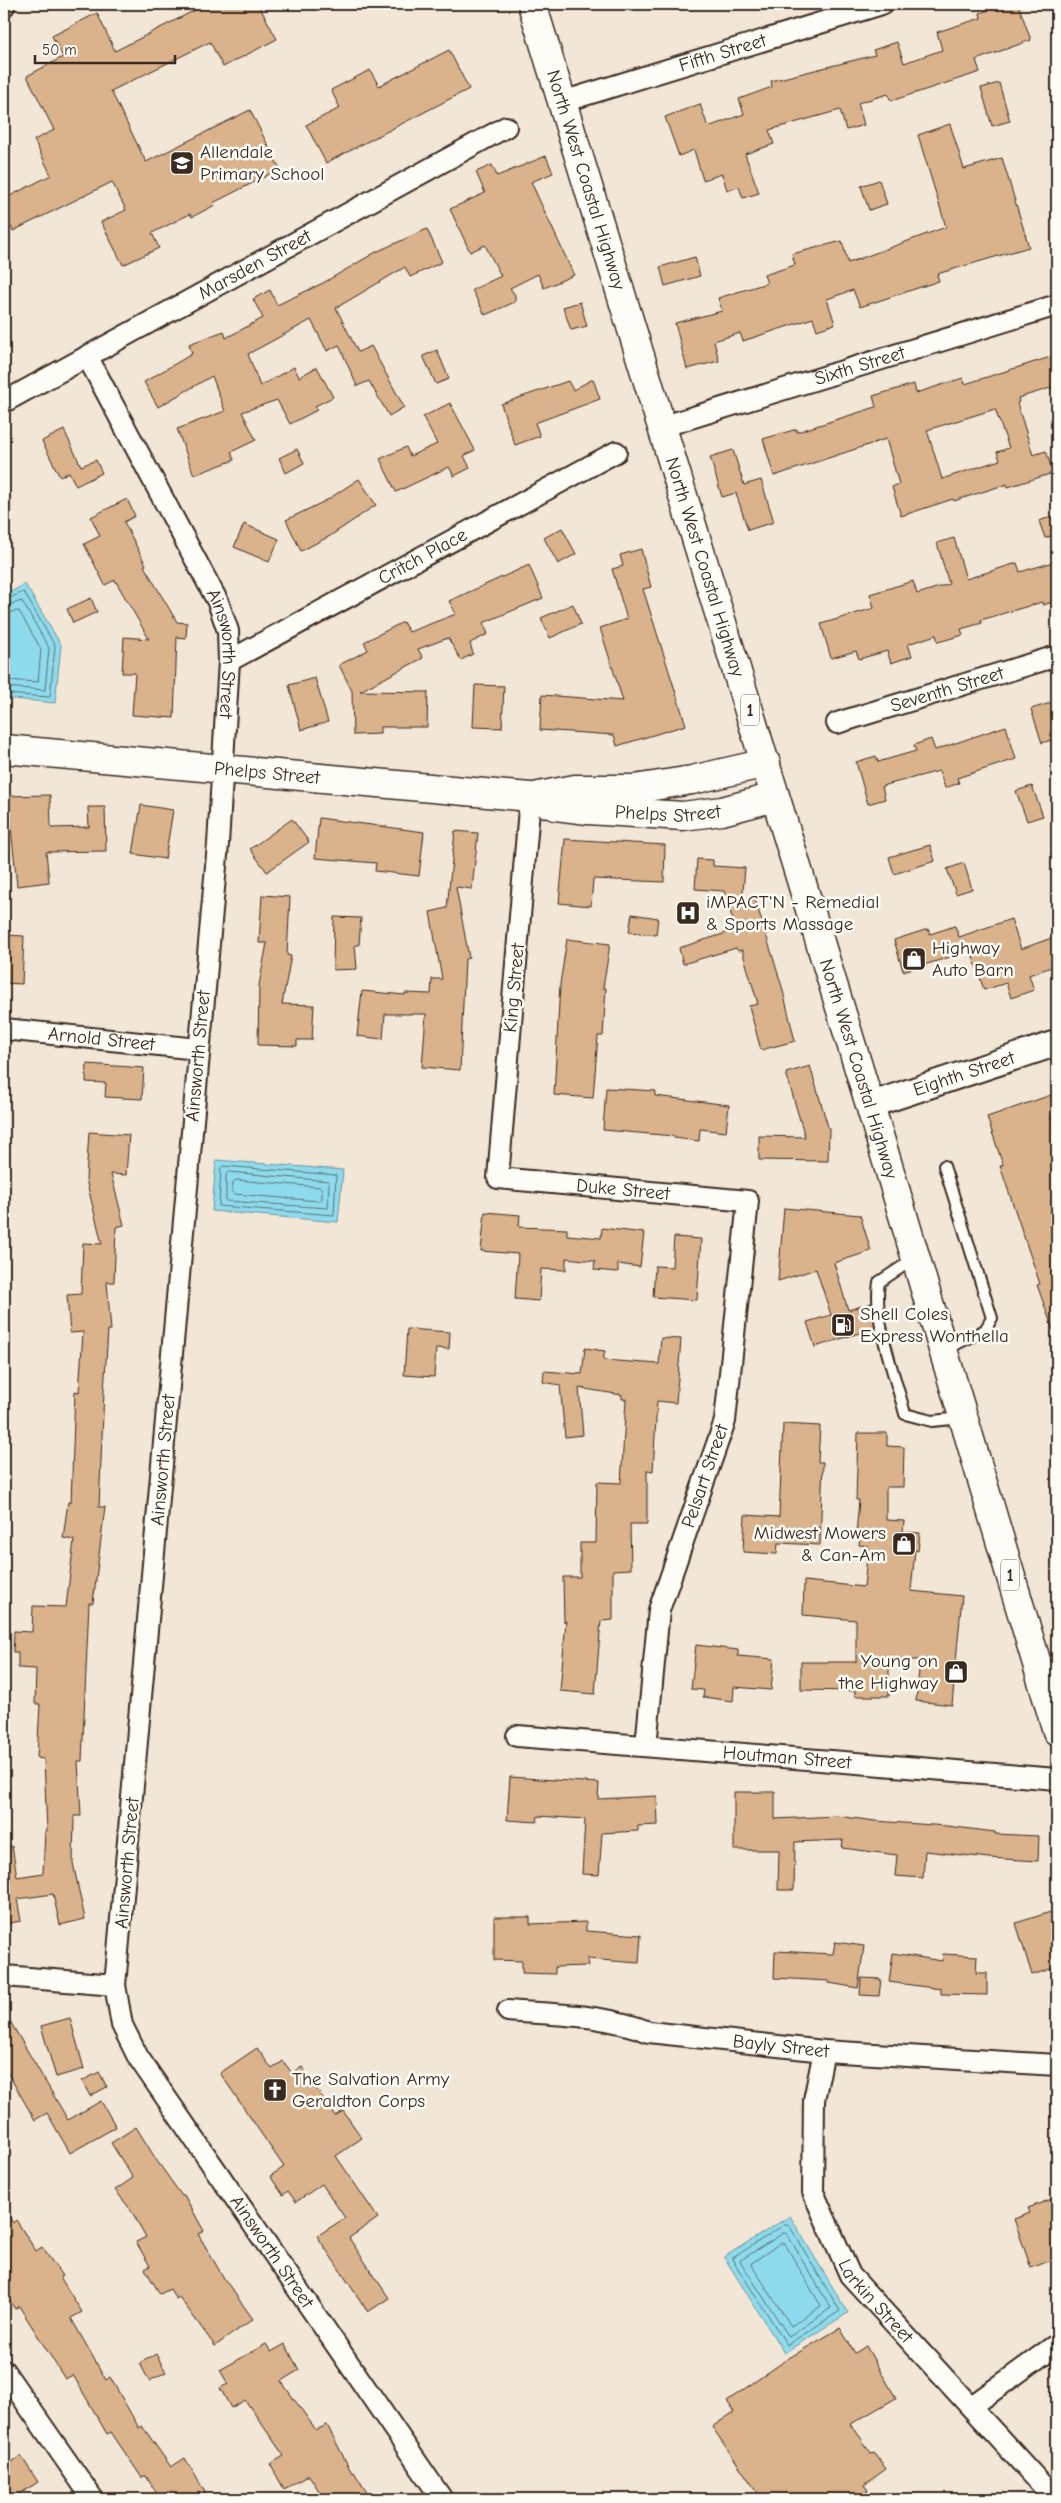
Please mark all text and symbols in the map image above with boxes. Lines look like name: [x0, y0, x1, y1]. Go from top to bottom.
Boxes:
street label: Fifth Street: [676, 29, 770, 77]
scale bar: [35, 32, 175, 64]
text: 50 m: [42, 41, 77, 59]
street label: North West Coastal Highway: [542, 67, 630, 293]
place label: Allendale Primary School: [200, 141, 325, 185]
school or university icon: Allendale Primary School: [169, 150, 195, 176]
street label: Marsden Street: [195, 225, 316, 304]
street label: Sixth Street: [812, 341, 908, 390]
street label: North West Coastal Highway: [661, 454, 749, 680]
street label: Critch Place: [374, 524, 471, 589]
street label: Ainsworth Street: [202, 585, 240, 720]
street label: Seventh Street: [888, 662, 1007, 717]
road number: 1: [741, 694, 759, 726]
street label: Phelps Street: [213, 757, 321, 789]
street label: Phelps Street: [614, 800, 723, 827]
place label: iMPACT'N - Remedial & Sports Massage: [706, 891, 879, 935]
hospital icon: iMPACT'N - Remedial & Sports Massage: [675, 900, 701, 926]
place label: Highway Auto Barn: [932, 937, 1014, 981]
street label: King Street: [499, 942, 529, 1034]
shop icon: Highway Auto Barn: [901, 946, 927, 972]
street label: North West Coastal Highway: [815, 956, 903, 1182]
street label: Ainsworth Street: [181, 989, 215, 1123]
street label: Arnold Street: [47, 1023, 157, 1056]
street label: Eighth Street: [910, 1047, 1018, 1101]
street label: Duke Street: [575, 1174, 672, 1205]
place label: Shell Coles Express Wonthella: [860, 1303, 1009, 1347]
fuel station icon: Shell Coles Express Wonthella: [830, 1312, 856, 1338]
street label: Ainsworth Street: [146, 1393, 180, 1527]
street label: Pelsart Street: [677, 1421, 733, 1531]
place label: Midwest Mowers & Can-Am: [754, 1522, 886, 1566]
shop icon: Midwest Mowers & Can-Am: [891, 1531, 917, 1557]
road number: 1: [1001, 1560, 1019, 1590]
place label: Young on the Highway: [838, 1650, 939, 1694]
shop icon: Young on the Highway: [943, 1659, 969, 1685]
street label: Houtman Street: [722, 1741, 853, 1774]
street label: Ainsworth Street: [110, 1796, 144, 1930]
street label: Bayly Street: [732, 2030, 830, 2062]
place label: The Salvation Army Geraldton Corps: [292, 2068, 450, 2112]
church icon: The Salvation Army Geraldton Corps: [262, 2077, 288, 2103]
street label: Ainsworth Street: [225, 2191, 319, 2313]
street label: Larkin Street: [833, 2256, 918, 2348]

